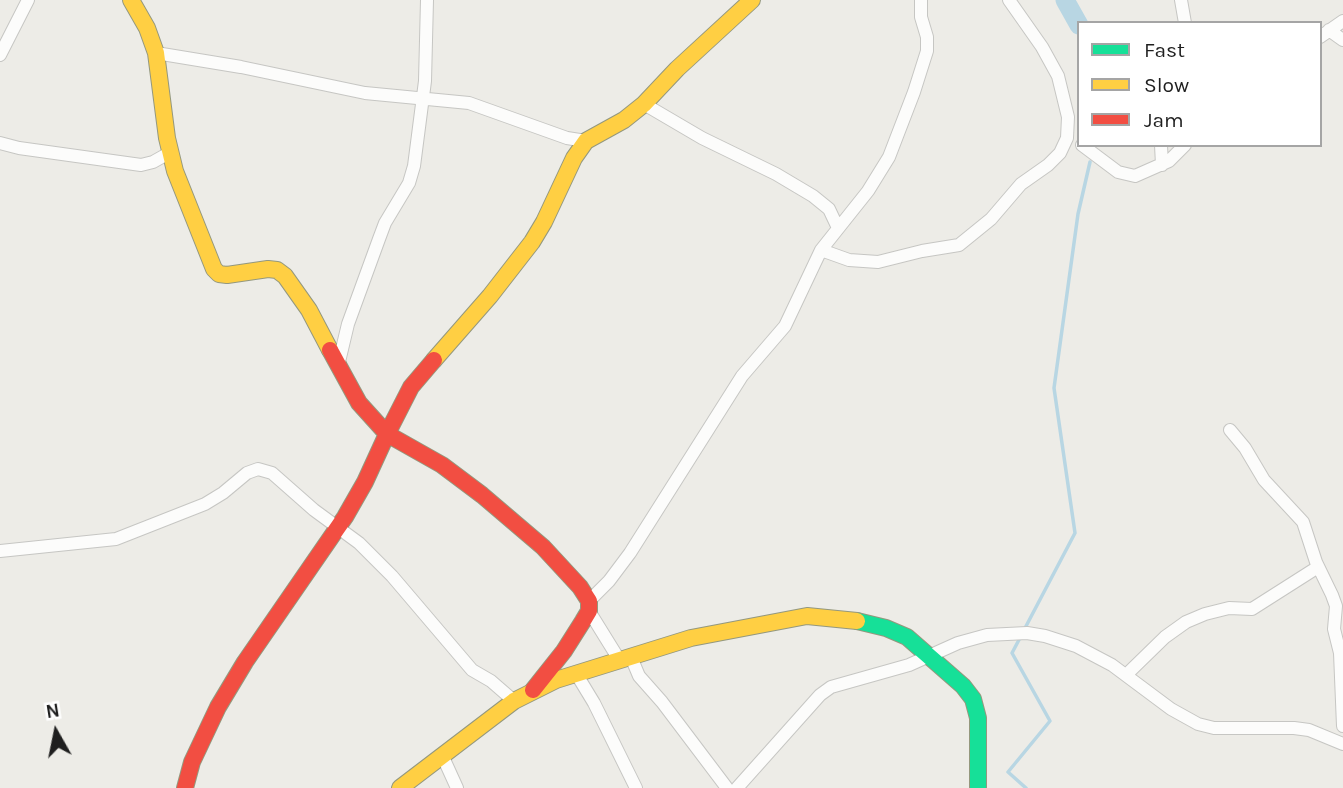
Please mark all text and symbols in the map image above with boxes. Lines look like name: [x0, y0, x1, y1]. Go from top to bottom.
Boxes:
legend: [1077, 21, 1322, 147]
text: Fast: [1144, 38, 1185, 62]
text: Slow: [1144, 73, 1189, 97]
text: Jam: [1144, 108, 1184, 132]
north arrow: [21, 697, 91, 767]
text: N: [44, 699, 61, 723]

